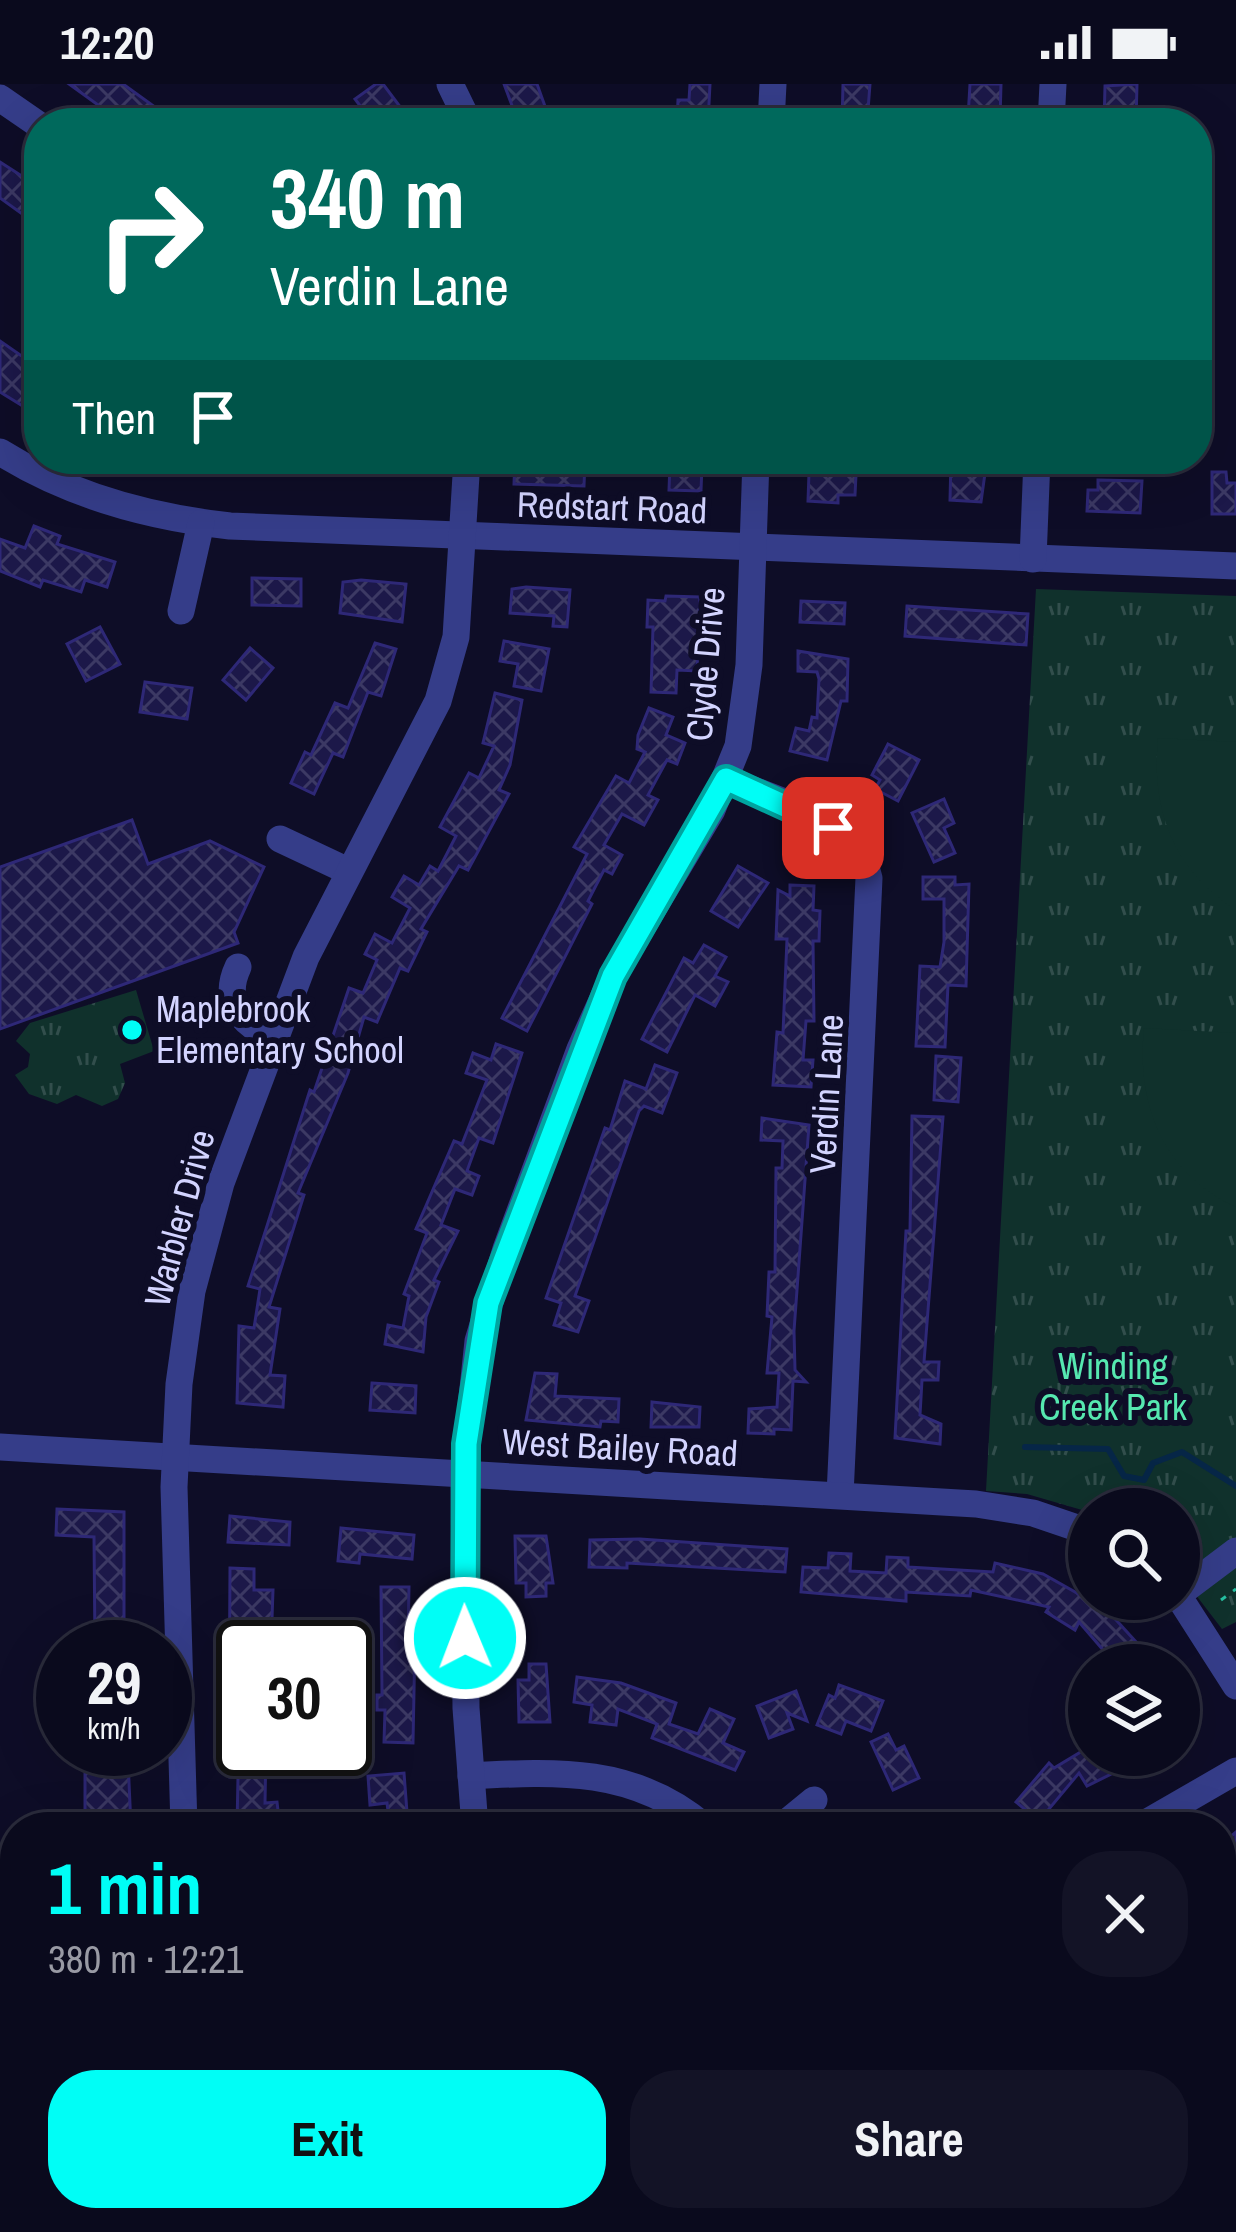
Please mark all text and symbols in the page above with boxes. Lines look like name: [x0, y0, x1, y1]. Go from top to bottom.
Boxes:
text: 12:20: [60, 12, 154, 73]
text: 340 m: [270, 141, 465, 254]
icon: right: [72, 156, 228, 312]
text: Verdin Lane: [270, 249, 509, 322]
icon: arrive: [180, 384, 246, 450]
text: Then: [72, 387, 156, 448]
street label: Redstart Road: [516, 480, 708, 534]
street label: Clyde Drive: [674, 585, 736, 743]
pin: [782, 777, 884, 879]
icon: arrive: [800, 795, 866, 861]
place label: Maplebrook Elementary School: [156, 985, 404, 1074]
street label: Verdin Lane: [798, 1013, 854, 1175]
marker: Maplebrook Elementary School: [119, 1017, 145, 1043]
street label: Warbler Drive: [132, 1124, 226, 1312]
park label: Winding Creek Park: [1039, 1342, 1187, 1431]
street label: West Bailey Road: [501, 1417, 739, 1477]
map controls: [1068, 1488, 1200, 1776]
button: search: [1068, 1488, 1200, 1620]
position arrow: [402, 1575, 528, 1701]
speed limit sign: 30: [216, 1620, 372, 1776]
text: 29: [87, 1642, 141, 1723]
button: layers: [1068, 1644, 1200, 1776]
text: km/h: [87, 1708, 141, 1748]
text: 1 min: [48, 1839, 202, 1936]
button: close: [1062, 1851, 1188, 1977]
text: 380 m · 12:21: [48, 1933, 244, 1985]
button: Exit: [48, 2070, 606, 2208]
button: Share: [630, 2070, 1188, 2208]

